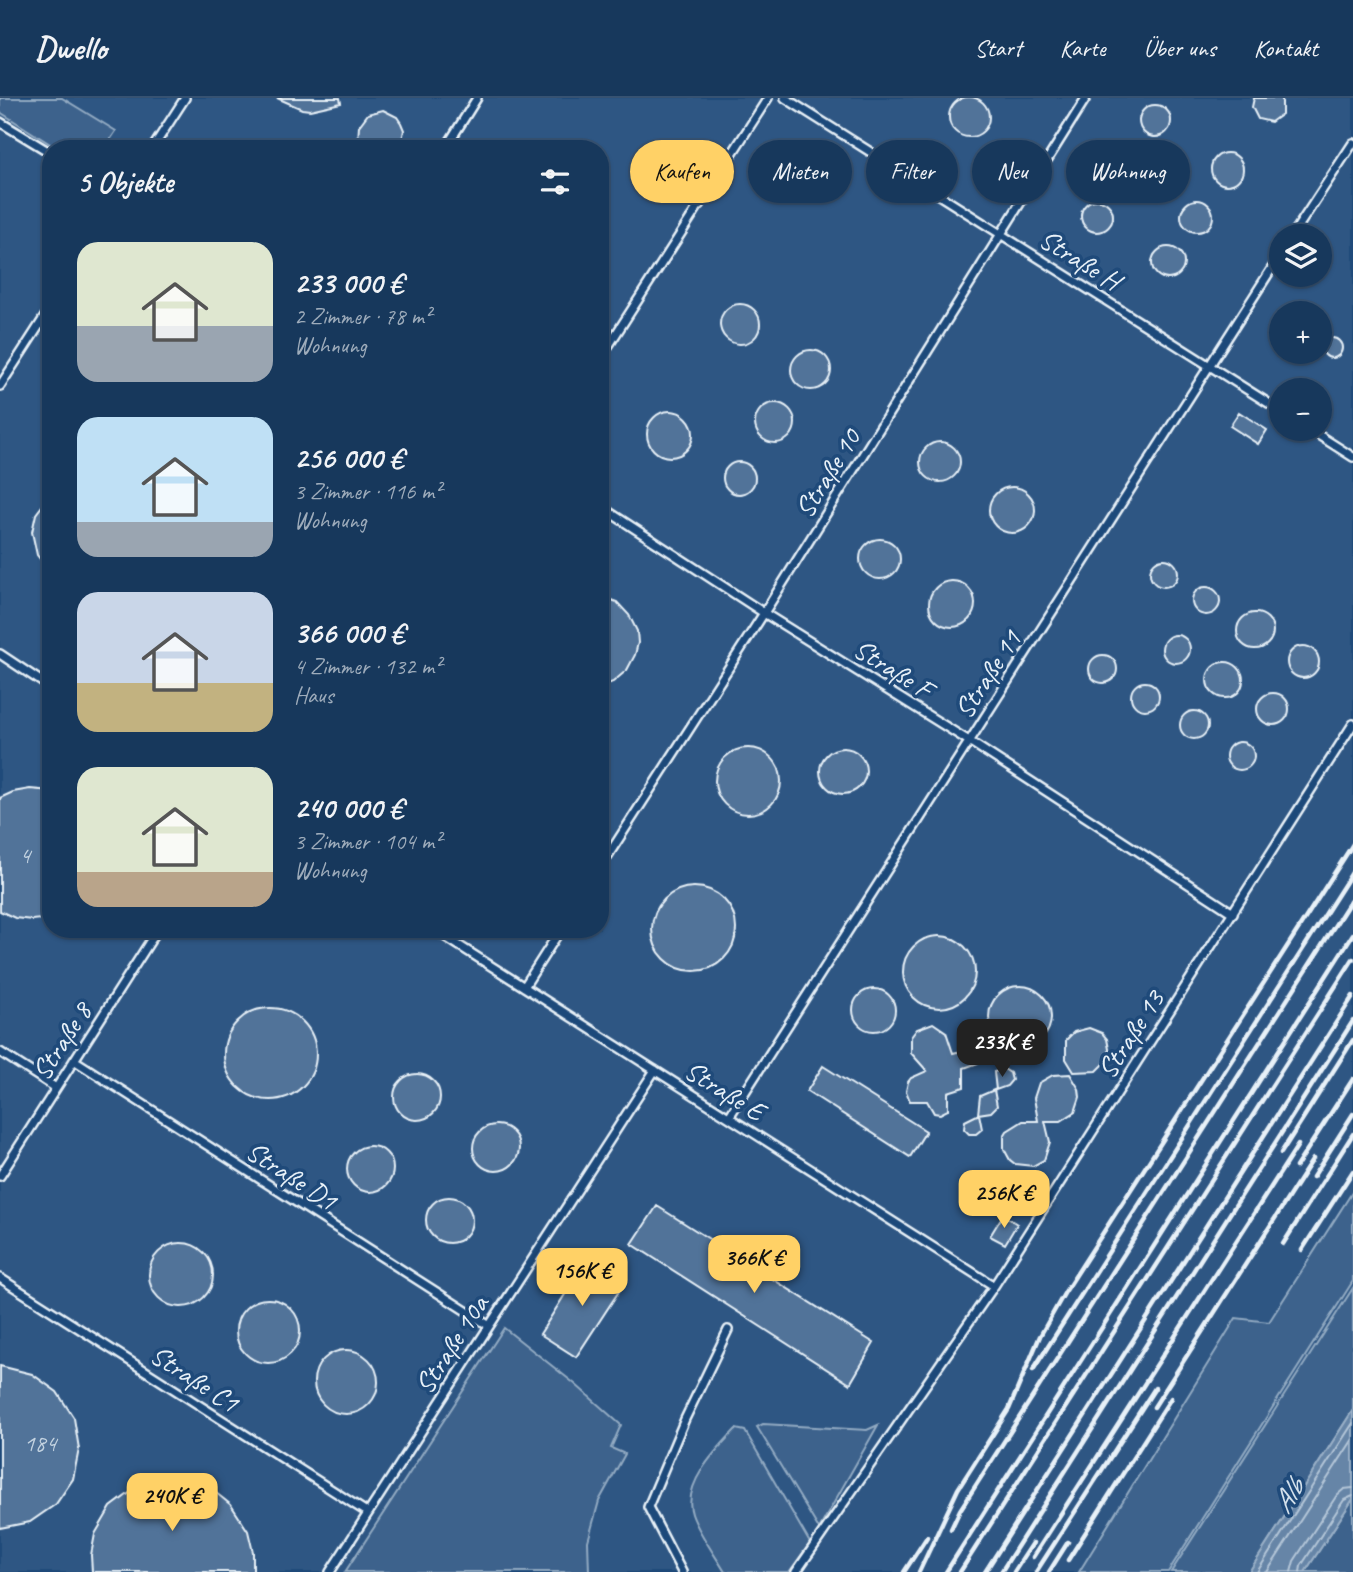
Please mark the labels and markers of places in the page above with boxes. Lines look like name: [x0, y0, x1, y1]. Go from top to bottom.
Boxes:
pin: 233K €: [945, 1020, 1059, 1079]
pin: 256K €: [947, 1170, 1061, 1230]
pin: 366K €: [697, 1236, 811, 1295]
pin: 156K €: [525, 1248, 639, 1308]
pin: 240K €: [115, 1474, 229, 1533]

